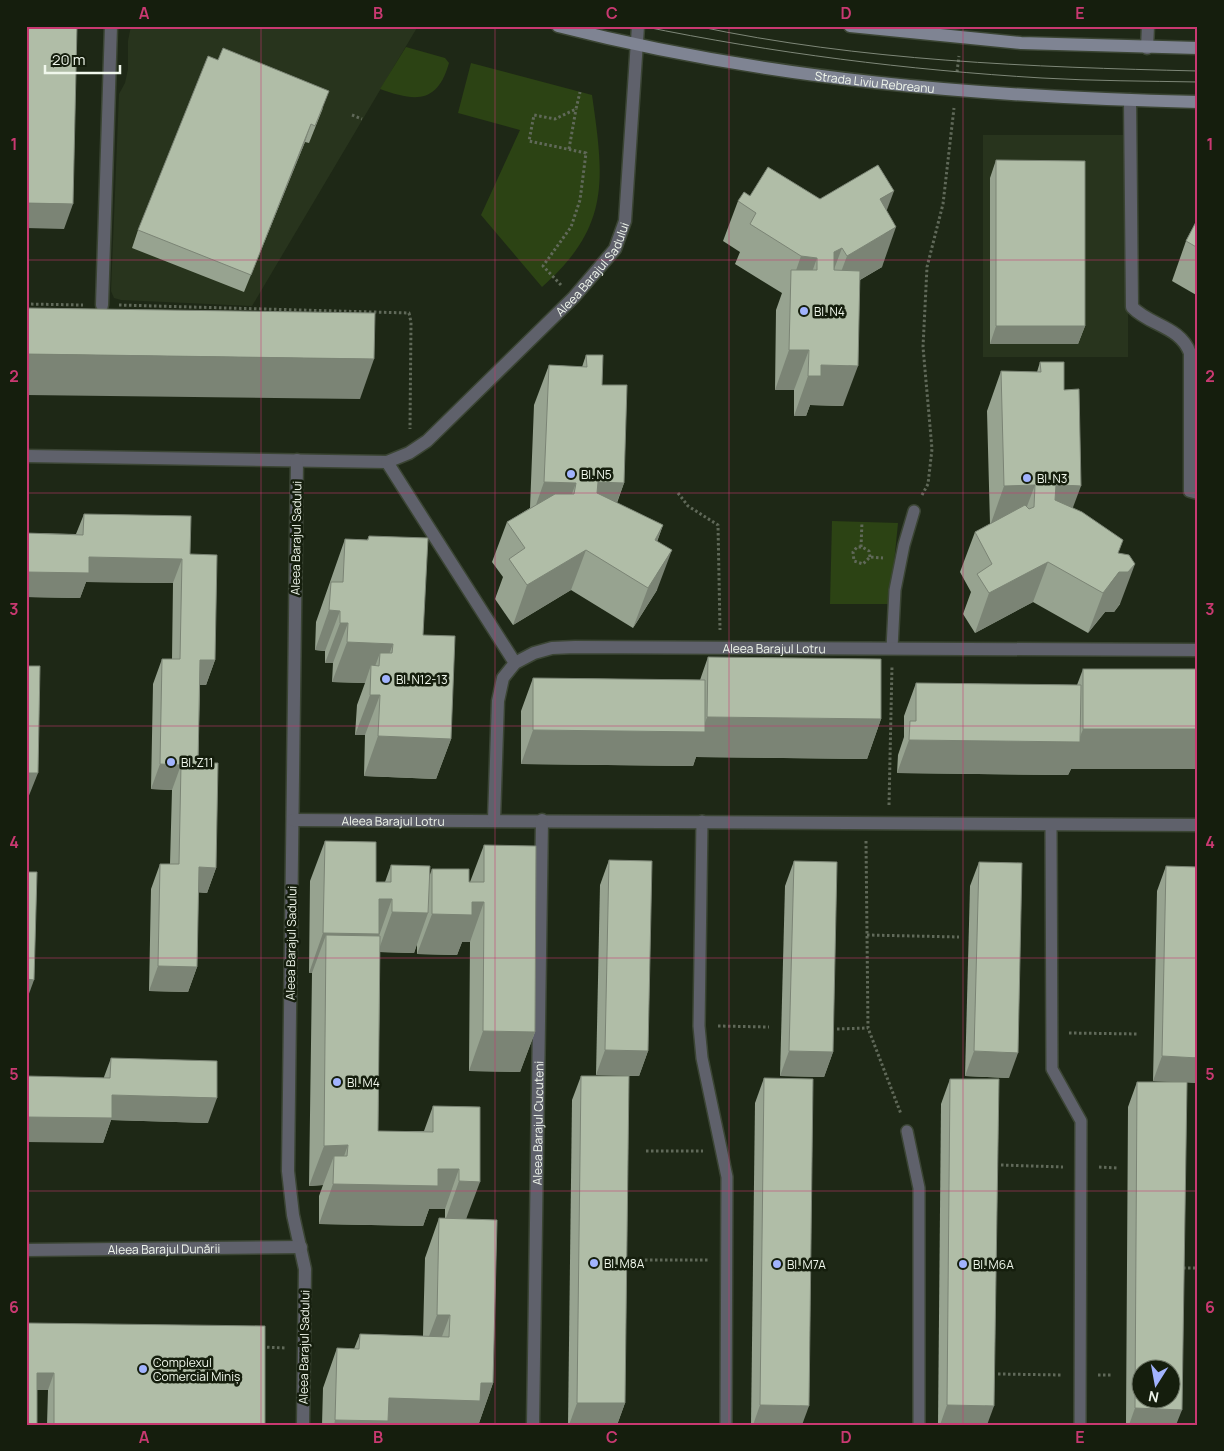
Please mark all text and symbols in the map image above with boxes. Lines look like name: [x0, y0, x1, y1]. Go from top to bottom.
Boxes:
text: A: [139, 2, 150, 24]
text: B: [373, 2, 383, 24]
text: C: [606, 2, 618, 24]
text: D: [840, 2, 852, 24]
text: E: [1075, 2, 1085, 24]
scale bar: [45, 42, 120, 74]
text: 20 m: [52, 49, 85, 70]
street label: Strada Liviu Rebreanu: [814, 67, 935, 97]
text: 1: [10, 133, 18, 155]
text: 1: [1206, 133, 1214, 155]
street label: Aleea Barajul Sadului: [551, 220, 632, 320]
place label: Bl. N4: [814, 303, 845, 320]
marker: Bl. N4: [798, 305, 810, 317]
text: 2: [9, 365, 19, 387]
text: 2: [1205, 365, 1215, 387]
place label: Bl. N5: [581, 466, 612, 483]
marker: Bl. N5: [565, 468, 577, 480]
place label: Bl. N3: [1037, 470, 1067, 487]
marker: Bl. N3: [1021, 472, 1033, 484]
street label: Aleea Barajul Sadului: [287, 481, 305, 595]
text: 3: [9, 598, 19, 620]
text: 3: [1205, 598, 1215, 620]
street label: Aleea Barajul Lotru: [722, 639, 826, 657]
place label: Bl. N12-13: [396, 671, 448, 688]
marker: Bl. N12-13: [380, 673, 392, 685]
place label: Bl. Z11: [181, 754, 213, 771]
marker: Bl. Z11: [165, 756, 177, 768]
street label: Aleea Barajul Lotru: [341, 812, 445, 829]
text: 4: [9, 831, 19, 853]
text: 4: [1205, 831, 1215, 853]
street label: Aleea Barajul Sadului: [282, 886, 300, 1000]
street label: Aleea Barajul Cucuteni: [528, 1061, 547, 1185]
text: 5: [9, 1063, 19, 1085]
text: 5: [1205, 1063, 1215, 1085]
place label: Bl. M4: [347, 1074, 380, 1091]
marker: Bl. M4: [331, 1076, 343, 1088]
street label: Aleea Barajul Dunării: [108, 1239, 220, 1258]
place label: Bl. M8A: [604, 1255, 645, 1272]
place label: Bl. M7A: [787, 1256, 826, 1273]
place label: Bl. M6A: [973, 1256, 1014, 1273]
marker: Bl. M8A: [588, 1257, 600, 1269]
marker: Bl. M7A: [771, 1258, 783, 1270]
marker: Bl. M6A: [957, 1258, 969, 1270]
street label: Aleea Barajul Sadului: [295, 1290, 313, 1404]
text: 6: [9, 1296, 19, 1318]
text: 6: [1205, 1296, 1215, 1318]
place label: Complexul Comercial Miniș: [153, 1354, 240, 1385]
north arrow: [1132, 1358, 1182, 1408]
marker: Complexul Comercial Miniș: [137, 1363, 149, 1375]
text: N: [1147, 1387, 1160, 1408]
text: A: [139, 1426, 150, 1448]
text: B: [373, 1426, 383, 1448]
text: C: [606, 1426, 618, 1448]
text: D: [840, 1426, 852, 1448]
text: E: [1075, 1426, 1085, 1448]

